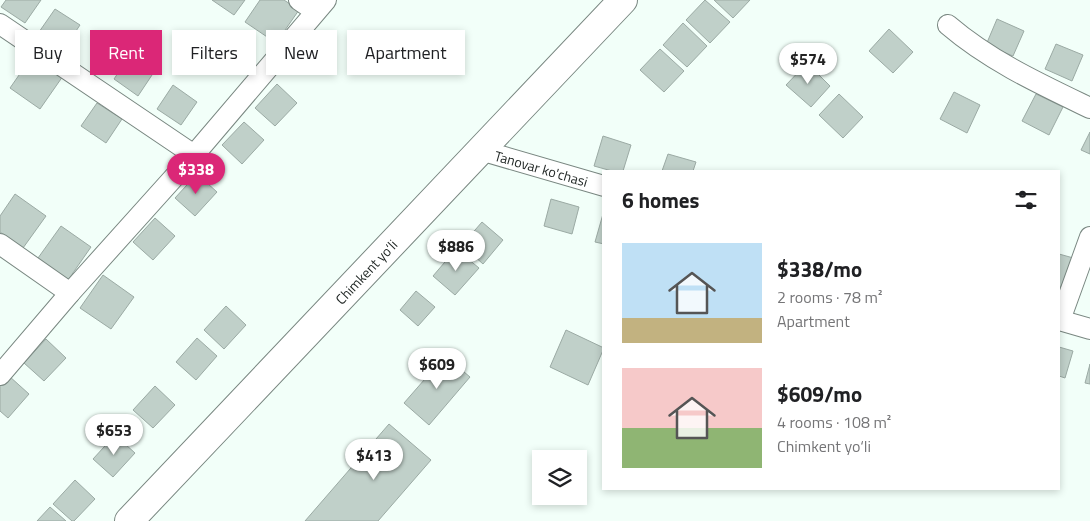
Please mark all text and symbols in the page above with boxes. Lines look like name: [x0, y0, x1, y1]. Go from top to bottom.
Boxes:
chip: Buy: [15, 30, 80, 75]
chip: Rent: [90, 30, 162, 75]
chip: Filters: [172, 30, 256, 75]
chip: New: [266, 30, 337, 75]
chip: Apartment: [347, 30, 465, 75]
pin: $574: [778, 42, 838, 85]
text: $574: [790, 47, 826, 71]
street label: Tanovar ko'chasi: [492, 144, 591, 191]
pin: $338: [166, 152, 226, 195]
text: $338: [178, 157, 214, 181]
text: 6 homes: [622, 184, 699, 216]
icon: filters: [1012, 186, 1040, 214]
pin: $886: [426, 230, 486, 272]
street label: Chimkent yo‘li: [330, 234, 402, 308]
text: $886: [438, 234, 474, 258]
text: $338/mo: [777, 253, 862, 285]
icon: home: [662, 263, 722, 323]
text: 2 rooms · 78 m²: [777, 285, 882, 309]
text: Apartment: [777, 309, 850, 333]
pin: $609: [407, 348, 467, 390]
text: $609: [419, 352, 455, 376]
text: $609/mo: [777, 378, 862, 410]
icon: home: [662, 388, 722, 448]
text: 4 rooms · 108 m²: [777, 410, 891, 434]
pin: $653: [84, 414, 144, 456]
text: $653: [96, 418, 132, 442]
text: Chimkent yo‘li: [777, 434, 871, 458]
pin: $413: [344, 438, 404, 481]
text: $413: [356, 443, 392, 467]
map controls: [532, 450, 587, 505]
button: layers: [532, 450, 587, 505]

